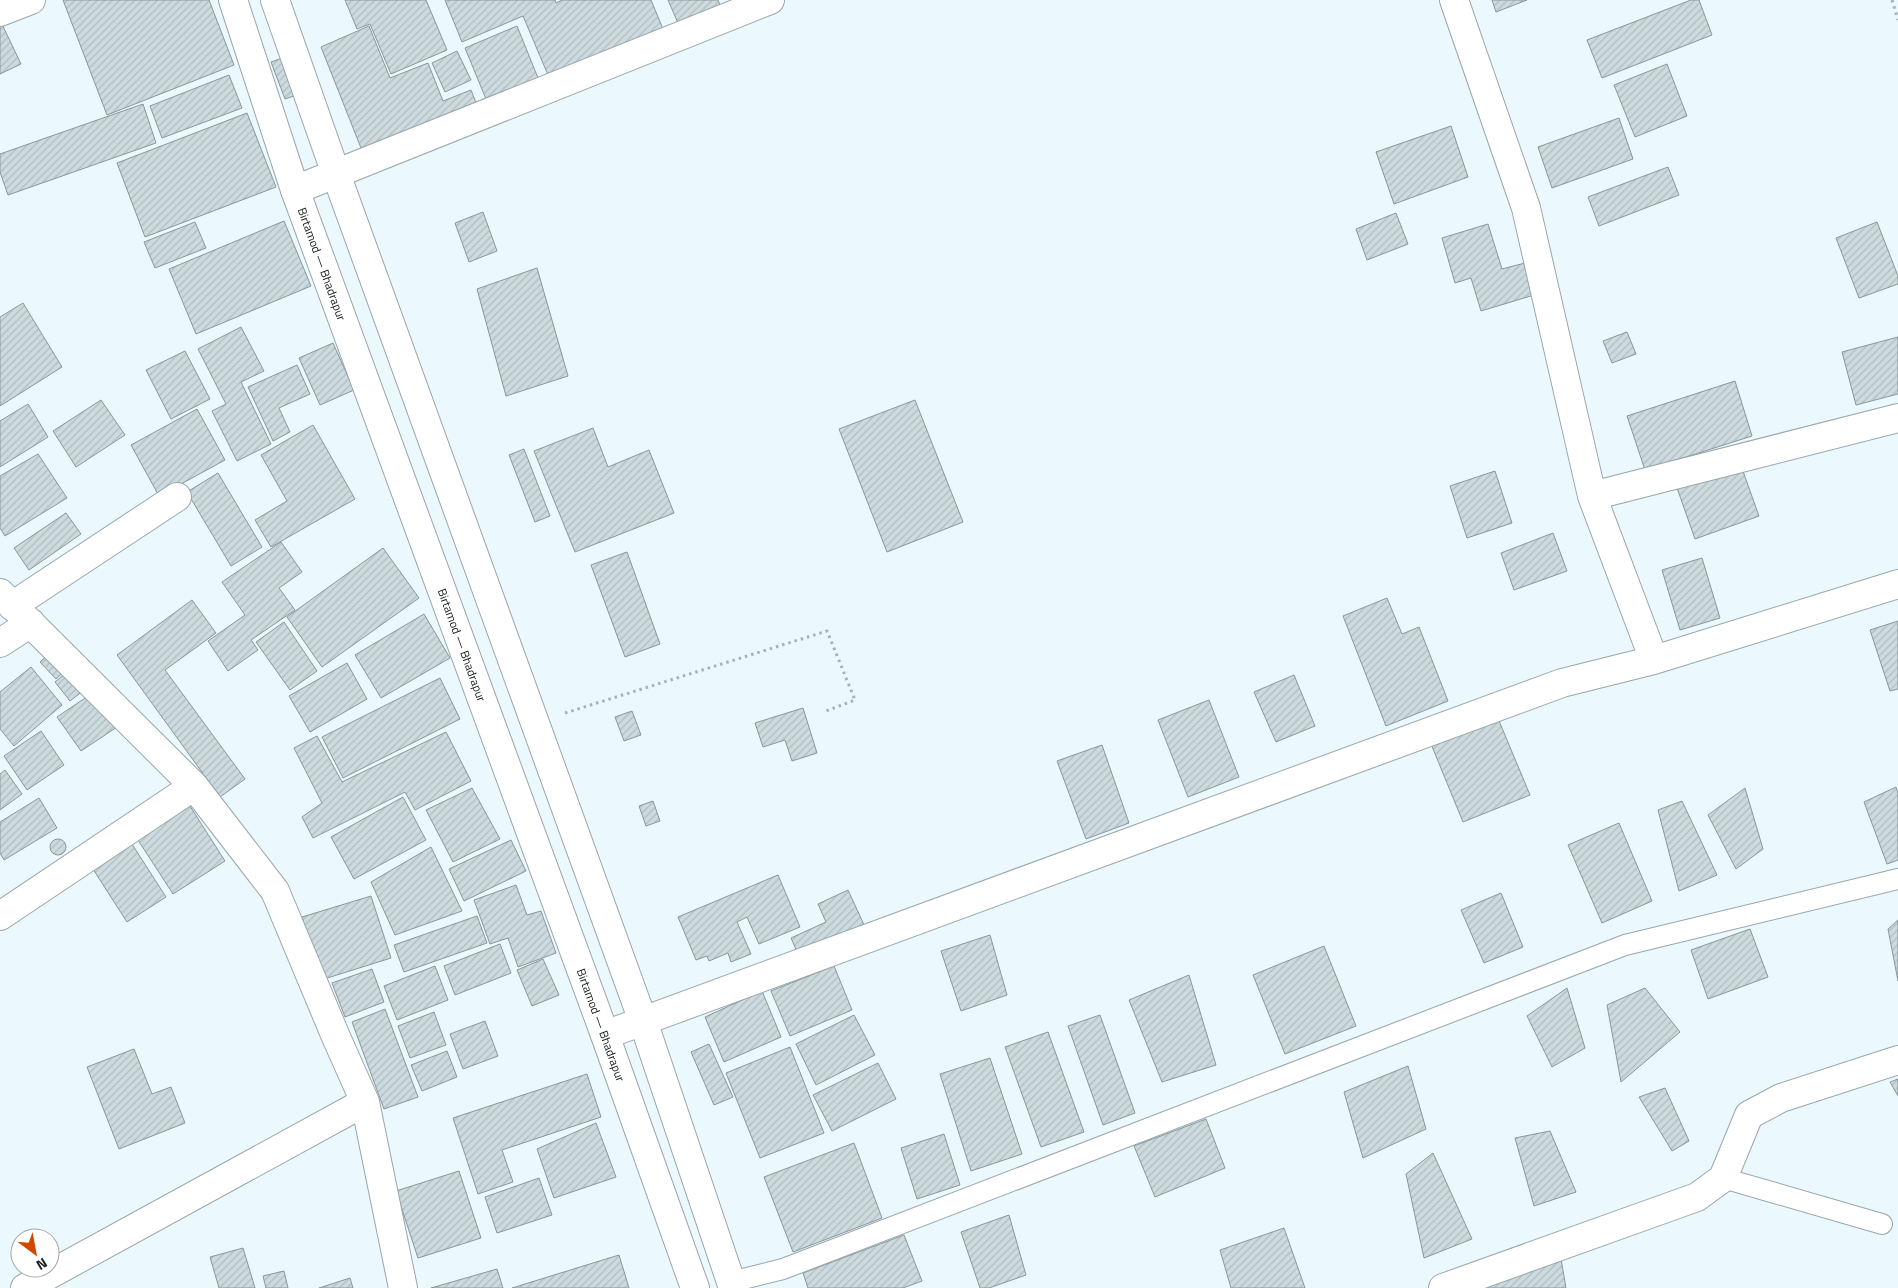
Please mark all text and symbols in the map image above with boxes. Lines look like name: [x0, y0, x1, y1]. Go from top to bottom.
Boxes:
street label: Birtamod — Bhadrapur: [293, 205, 351, 323]
street label: Birtamod — Bhadrapur: [433, 586, 491, 704]
street label: Birtamod — Bhadrapur: [572, 966, 630, 1084]
north arrow: [10, 1228, 60, 1278]
text: N: [32, 1253, 52, 1276]

